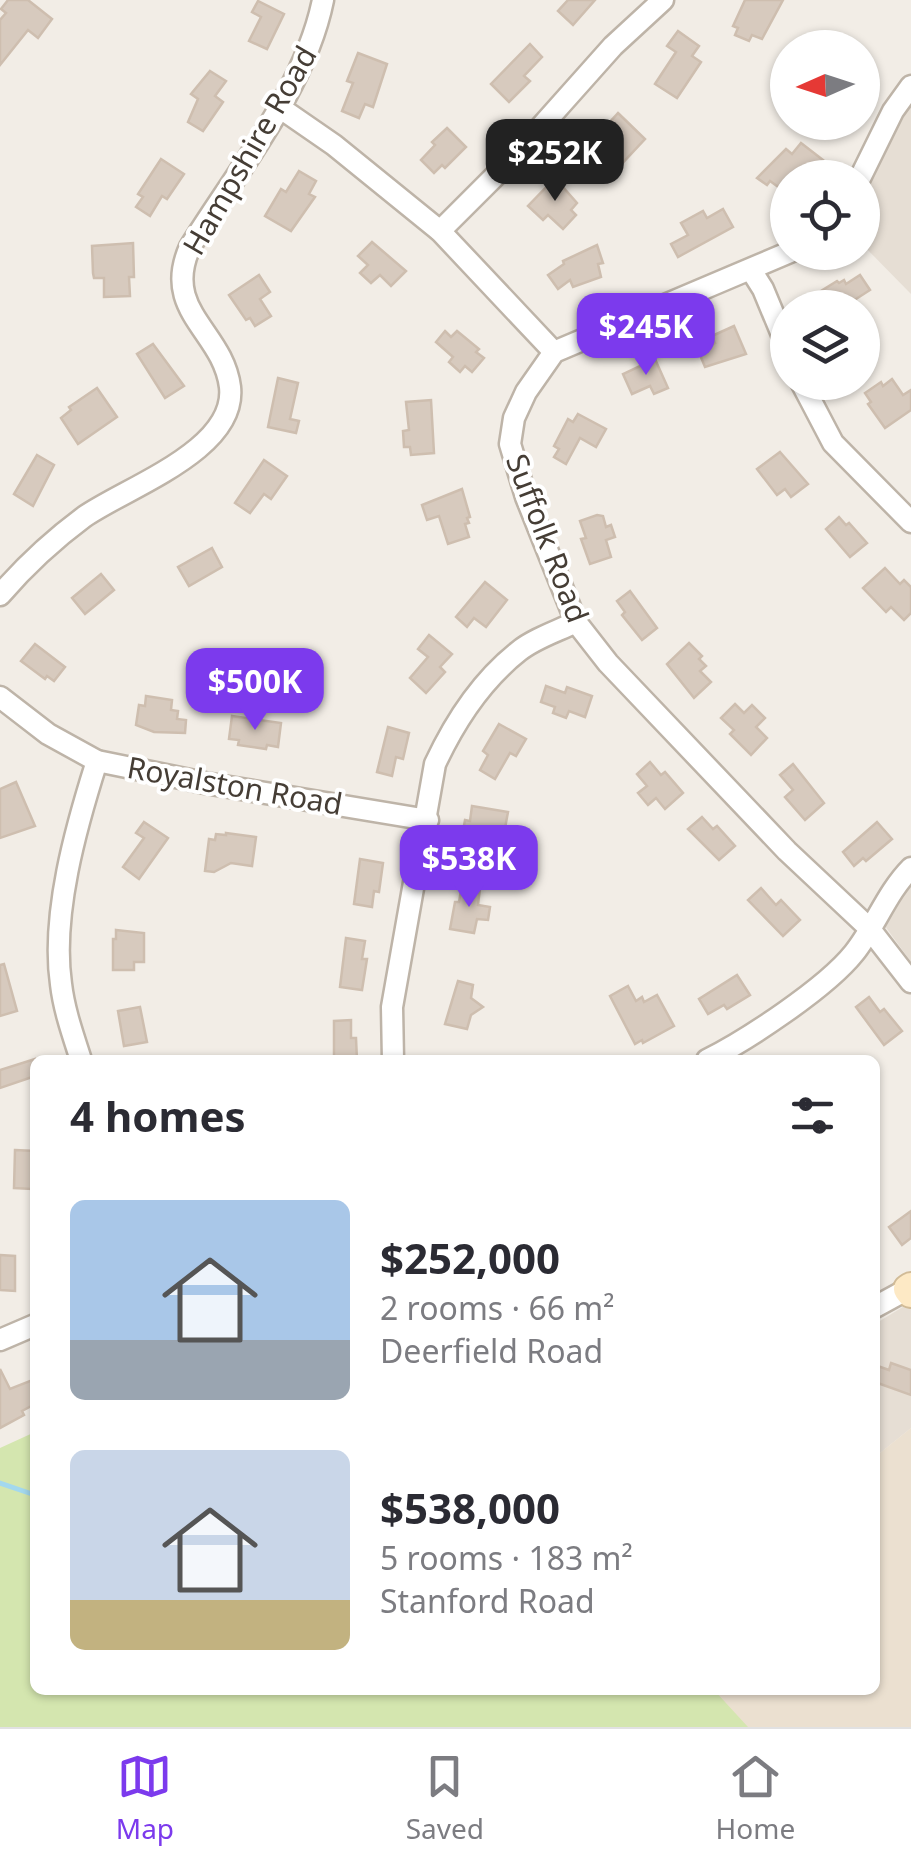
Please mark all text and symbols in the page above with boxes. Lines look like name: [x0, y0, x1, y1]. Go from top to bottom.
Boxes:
north arrow: [770, 30, 880, 140]
map controls: [770, 30, 880, 400]
street label: Hampshire Road: [173, 38, 325, 262]
pin: $252K: [485, 119, 625, 204]
text: $252K: [508, 130, 602, 173]
button: locate: [770, 160, 880, 270]
button: layers: [770, 290, 880, 400]
pin: $245K: [576, 293, 716, 378]
text: $245K: [599, 304, 693, 347]
street label: Suffolk Road: [497, 448, 599, 628]
pin: $500K: [185, 648, 325, 733]
text: $500K: [208, 659, 302, 702]
street label: Royalston Road: [124, 746, 346, 824]
pin: $538K: [399, 825, 539, 910]
text: $538K: [422, 836, 516, 879]
text: 4 homes: [70, 1087, 246, 1144]
icon: filters: [785, 1088, 840, 1143]
text: $252,000: [380, 1229, 560, 1286]
icon: home: [150, 1240, 270, 1360]
text: 2 rooms · 66 m²: [380, 1286, 614, 1329]
text: Deerfield Road: [380, 1329, 603, 1372]
text: $538,000: [380, 1479, 560, 1536]
icon: home: [150, 1490, 270, 1610]
text: 5 rooms · 183 m²: [380, 1536, 633, 1579]
text: Stanford Road: [380, 1579, 595, 1622]
tab: Map: [116, 1749, 174, 1847]
tab: Saved: [406, 1749, 484, 1847]
tab: Home: [716, 1749, 795, 1847]

